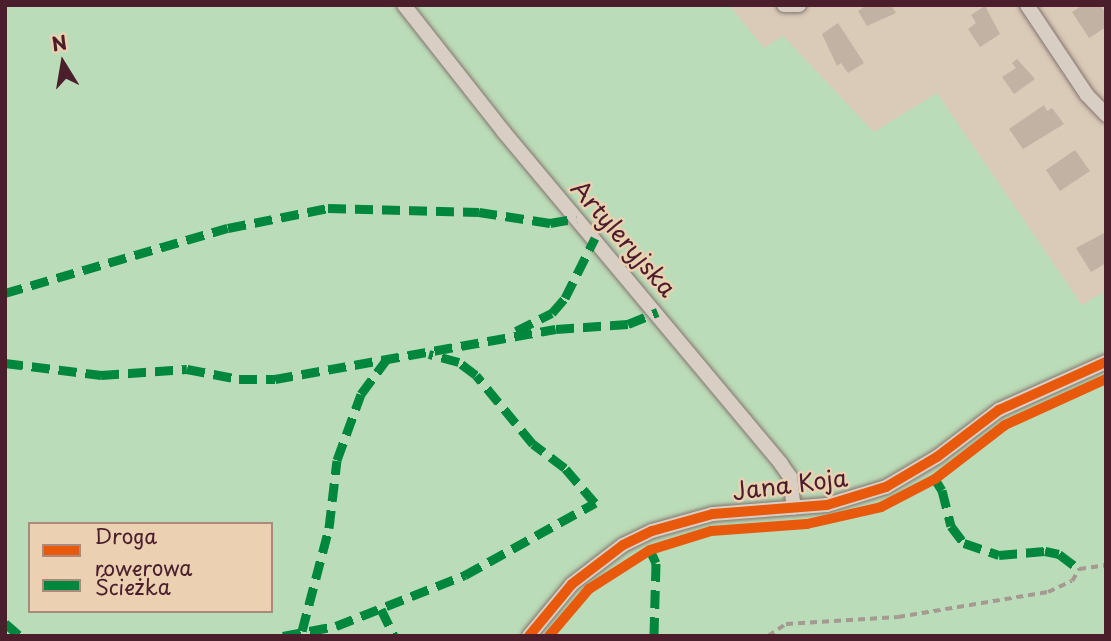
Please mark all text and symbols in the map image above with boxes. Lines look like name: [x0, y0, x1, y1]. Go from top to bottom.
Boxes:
text: N: [49, 27, 69, 58]
north arrow: [28, 28, 98, 98]
street label: Artyleryjska: [565, 174, 683, 302]
street label: Jana Koja: [731, 463, 849, 505]
text: Droga rowerowa: [95, 519, 192, 583]
legend: [28, 522, 273, 613]
text: Ścieżka: [95, 570, 171, 602]

